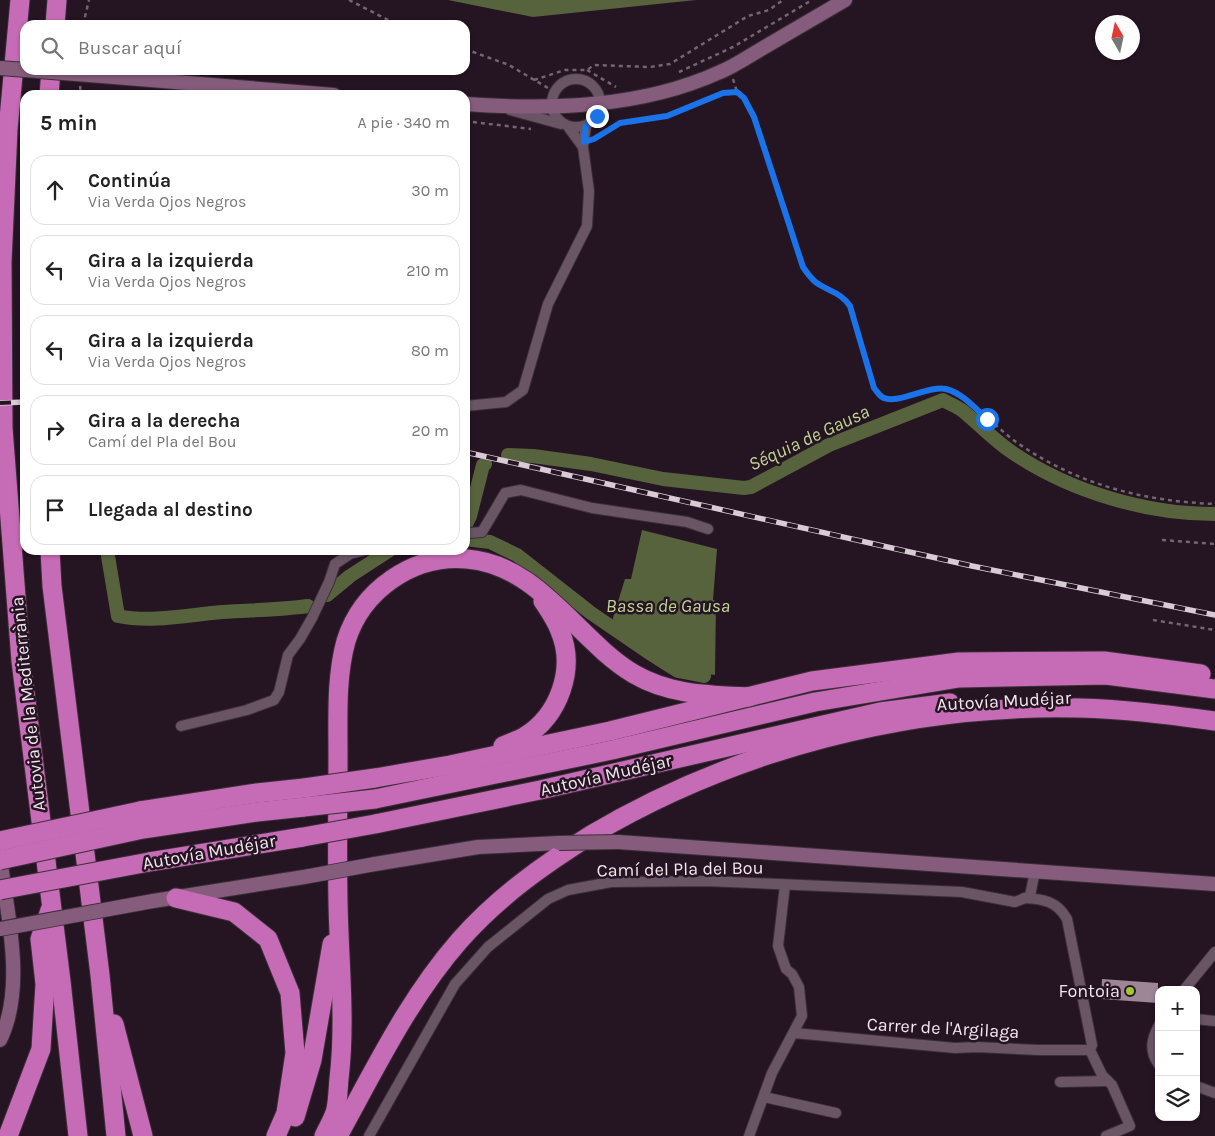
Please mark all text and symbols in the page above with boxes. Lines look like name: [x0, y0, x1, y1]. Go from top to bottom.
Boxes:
north arrow: [1095, 15, 1140, 60]
search box: [20, 20, 470, 75]
icon: search: [38, 34, 66, 62]
text: Buscar aquí: [78, 37, 182, 59]
route end: [586, 105, 609, 128]
text: 5 min: [40, 111, 97, 135]
text: A pie · 340 m: [358, 113, 450, 132]
text: Continúa: [88, 170, 171, 192]
icon: ahead: [41, 176, 69, 204]
text: 30 m: [411, 181, 449, 200]
text: Via Verda Ojos Negros: [88, 192, 246, 211]
text: Gira a la izquierda: [88, 250, 254, 272]
icon: left: [41, 256, 69, 284]
text: 210 m: [406, 261, 449, 280]
text: Via Verda Ojos Negros: [88, 272, 246, 291]
text: Gira a la izquierda: [88, 330, 254, 352]
icon: left: [41, 336, 69, 364]
text: 80 m: [411, 341, 449, 360]
text: Via Verda Ojos Negros: [88, 352, 246, 371]
water label: Séquia de Gausa: [745, 400, 873, 476]
route start: [976, 408, 999, 431]
text: Gira a la derecha: [88, 410, 240, 432]
icon: right: [41, 416, 69, 444]
text: 20 m: [411, 421, 449, 440]
text: Camí del Pla del Bou: [88, 432, 236, 451]
icon: arrive: [41, 496, 69, 524]
text: Llegada al destino: [88, 499, 253, 521]
water label: Bassa de Gausa: [606, 595, 730, 617]
street label: Autovia de la Mediterrània: [6, 596, 50, 812]
street label: Autovía Mudéjar: [936, 686, 1072, 716]
street label: Autovía Mudéjar: [538, 749, 675, 801]
street label: Autovía Mudéjar: [141, 829, 278, 875]
street label: Camí del Pla del Bou: [596, 857, 764, 881]
place label: Fontoia: [1058, 980, 1120, 1002]
marker: Fontoia: [1124, 985, 1136, 997]
map controls: [1155, 986, 1200, 1121]
button: +: [1155, 986, 1200, 1031]
street label: Carrer de l'Argilaga: [866, 1013, 1020, 1043]
button: −: [1155, 1031, 1200, 1076]
button: layers: [1155, 1076, 1200, 1121]

